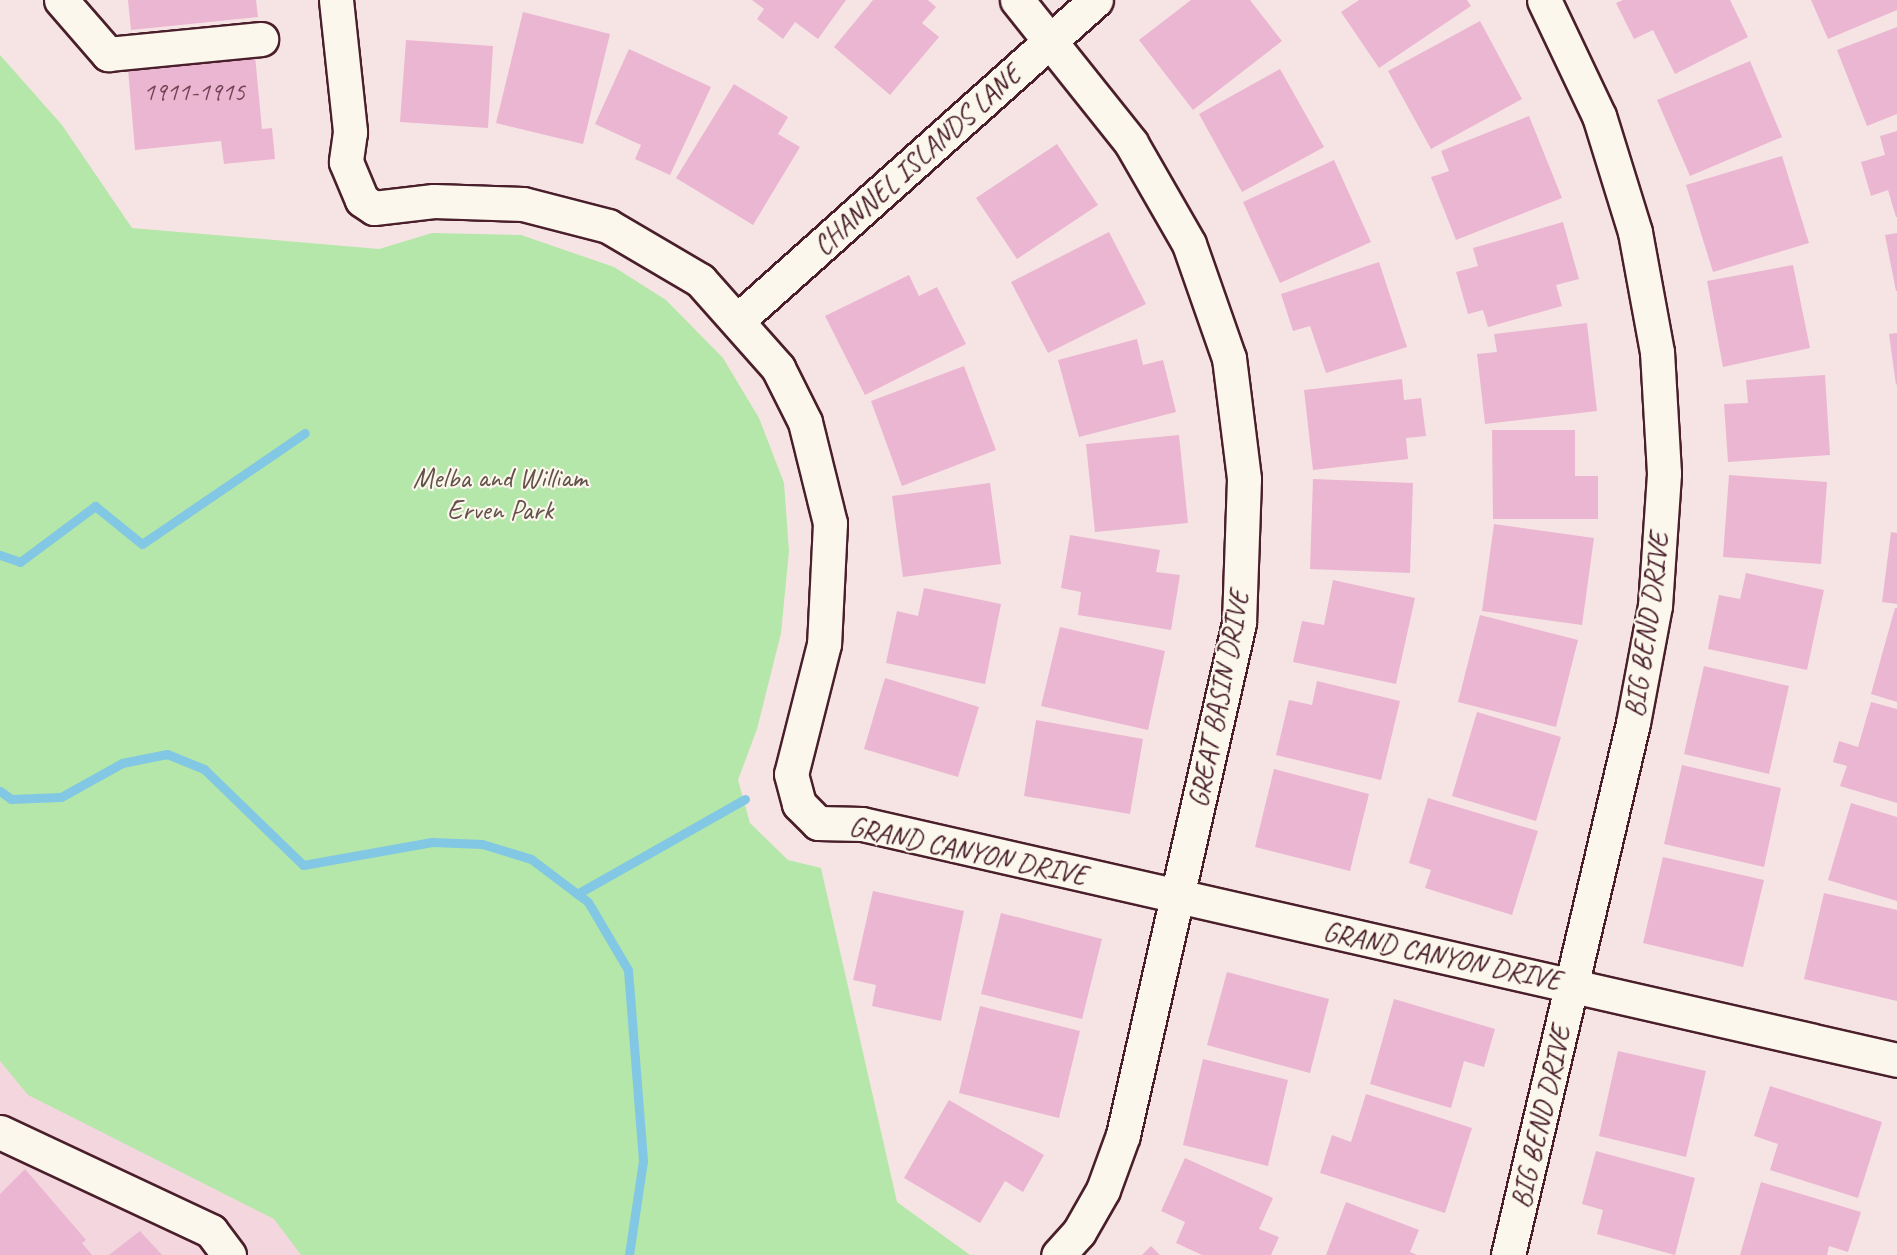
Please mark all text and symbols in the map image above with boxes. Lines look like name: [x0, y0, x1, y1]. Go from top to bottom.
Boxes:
street label: CHANNEL ISLANDS LANE: [806, 58, 1028, 262]
house number: 1911-1915: [143, 76, 245, 108]
park label: Melba and William Erven Park: [412, 461, 588, 527]
street label: BIG BEND DRIVE: [1618, 531, 1676, 719]
street label: GREAT BASIN DRIVE: [1181, 587, 1257, 811]
street label: GRAND CANYON DRIVE: [846, 809, 1090, 893]
street label: GRAND CANYON DRIVE: [1320, 914, 1564, 998]
street label: BIG BEND DRIVE: [1504, 1023, 1578, 1211]

